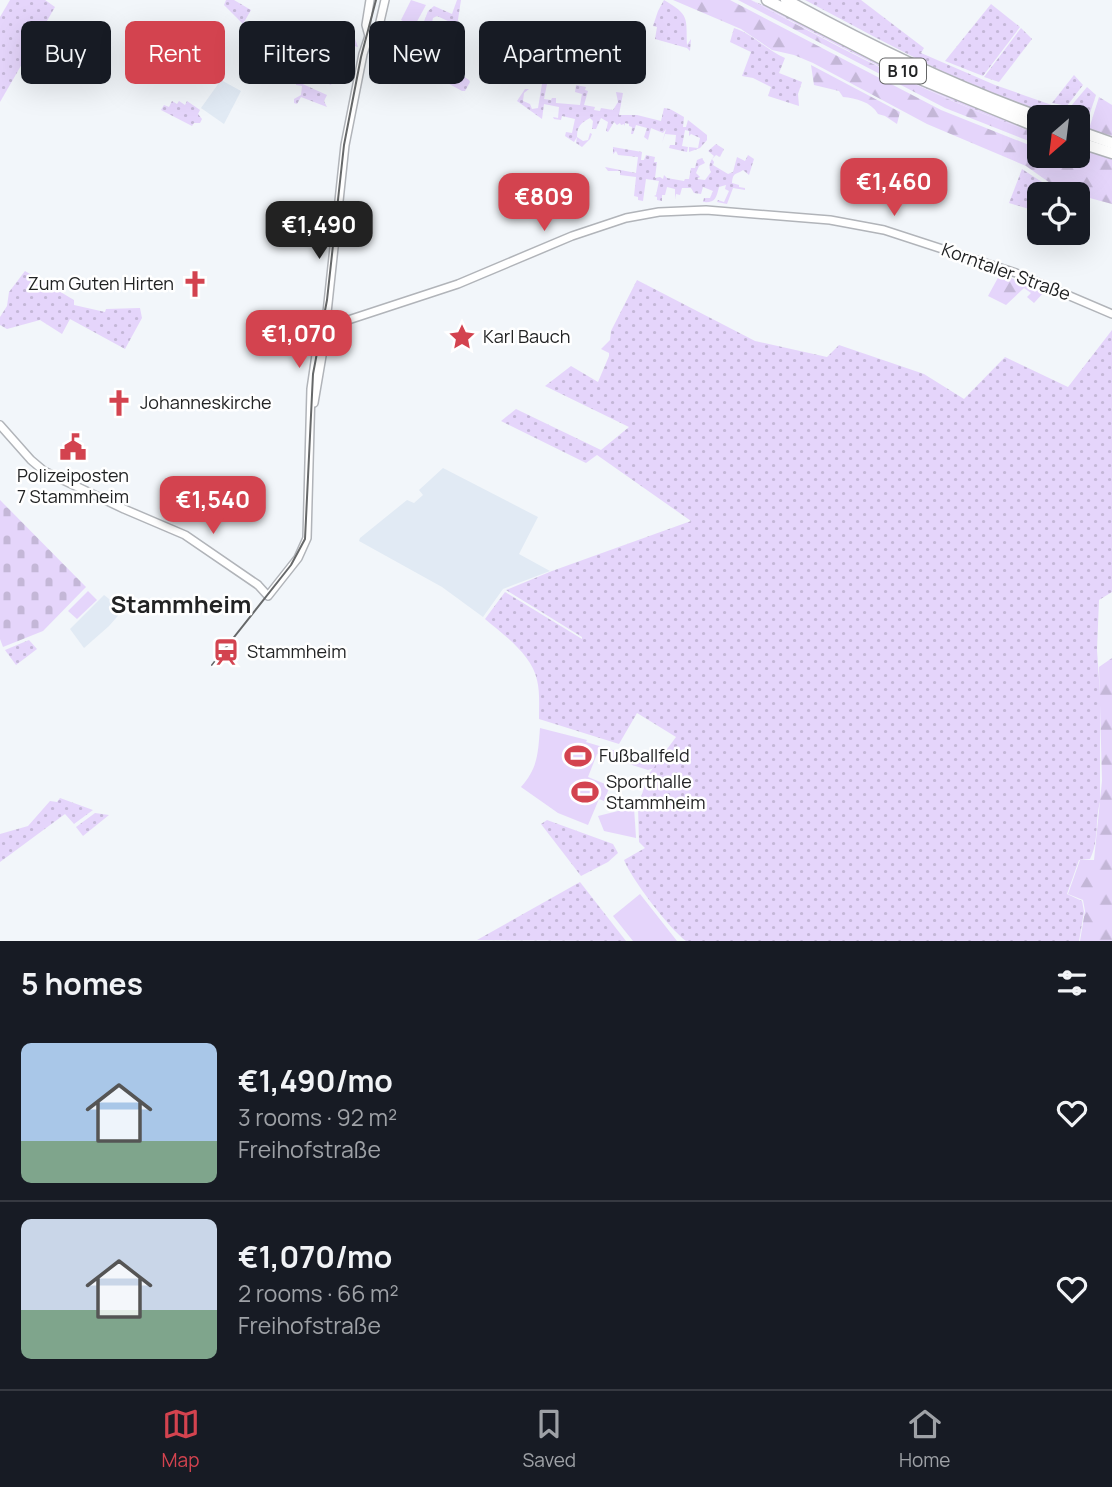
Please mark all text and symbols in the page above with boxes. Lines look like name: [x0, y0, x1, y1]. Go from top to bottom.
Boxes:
chip: Buy: [21, 21, 111, 84]
chip: Rent: [125, 21, 225, 84]
chip: Filters: [239, 21, 355, 84]
chip: New: [369, 21, 465, 84]
chip: Apartment: [479, 21, 646, 84]
road number: B 10: [880, 58, 926, 83]
north arrow: [1027, 105, 1090, 168]
map controls: [1027, 105, 1090, 245]
pin: €1,460: [837, 158, 951, 218]
text: €1,460: [856, 165, 932, 197]
pin: €809: [503, 174, 585, 233]
text: €809: [514, 180, 574, 212]
button: locate: [1027, 182, 1090, 245]
pin: €1,490: [262, 202, 376, 261]
text: €1,490: [282, 208, 356, 240]
street label: Korntaler Straße: [939, 237, 1074, 306]
church icon: Zum Guten Hirten: [180, 269, 210, 299]
place label: Zum Guten Hirten: [28, 271, 174, 295]
pin: €1,070: [242, 310, 356, 370]
text: €1,070: [262, 317, 336, 349]
place icon: Karl Bauch: [447, 322, 477, 352]
place label: Karl Bauch: [483, 324, 570, 348]
church icon: Johanneskirche: [104, 388, 134, 418]
place label: Johanneskirche: [140, 390, 272, 414]
public building icon: Polizeiposten 7 Stammheim: [58, 432, 88, 462]
place label: Polizeiposten 7 Stammheim: [17, 463, 129, 508]
pin: €1,540: [156, 476, 270, 536]
text: €1,540: [176, 483, 250, 515]
district label: Stammheim: [111, 587, 251, 620]
station icon: Stammheim: [211, 637, 241, 667]
place label: Stammheim: [247, 639, 347, 663]
sports icon: Fußballfeld: [563, 741, 593, 771]
place label: Fußballfeld: [599, 743, 690, 767]
place label: Sporthalle Stammheim: [606, 769, 706, 814]
sports icon: Sporthalle Stammheim: [570, 777, 600, 807]
text: 5 homes: [21, 963, 143, 1004]
icon: filters: [1053, 964, 1091, 1002]
text: €1,490/mo: [238, 1060, 393, 1101]
icon: home: [77, 1071, 161, 1155]
icon: heart: [1053, 1094, 1091, 1132]
text: 3 rooms · 92 m²: [238, 1101, 397, 1133]
text: Freihofstraße: [238, 1133, 381, 1165]
text: €1,070/mo: [238, 1236, 392, 1277]
icon: home: [77, 1247, 161, 1331]
icon: heart: [1053, 1270, 1091, 1308]
text: 2 rooms · 66 m²: [238, 1277, 399, 1309]
text: Freihofstraße: [238, 1309, 381, 1341]
tab: Map: [162, 1405, 200, 1473]
tab: Saved: [523, 1405, 576, 1473]
tab: Home: [899, 1405, 950, 1473]

